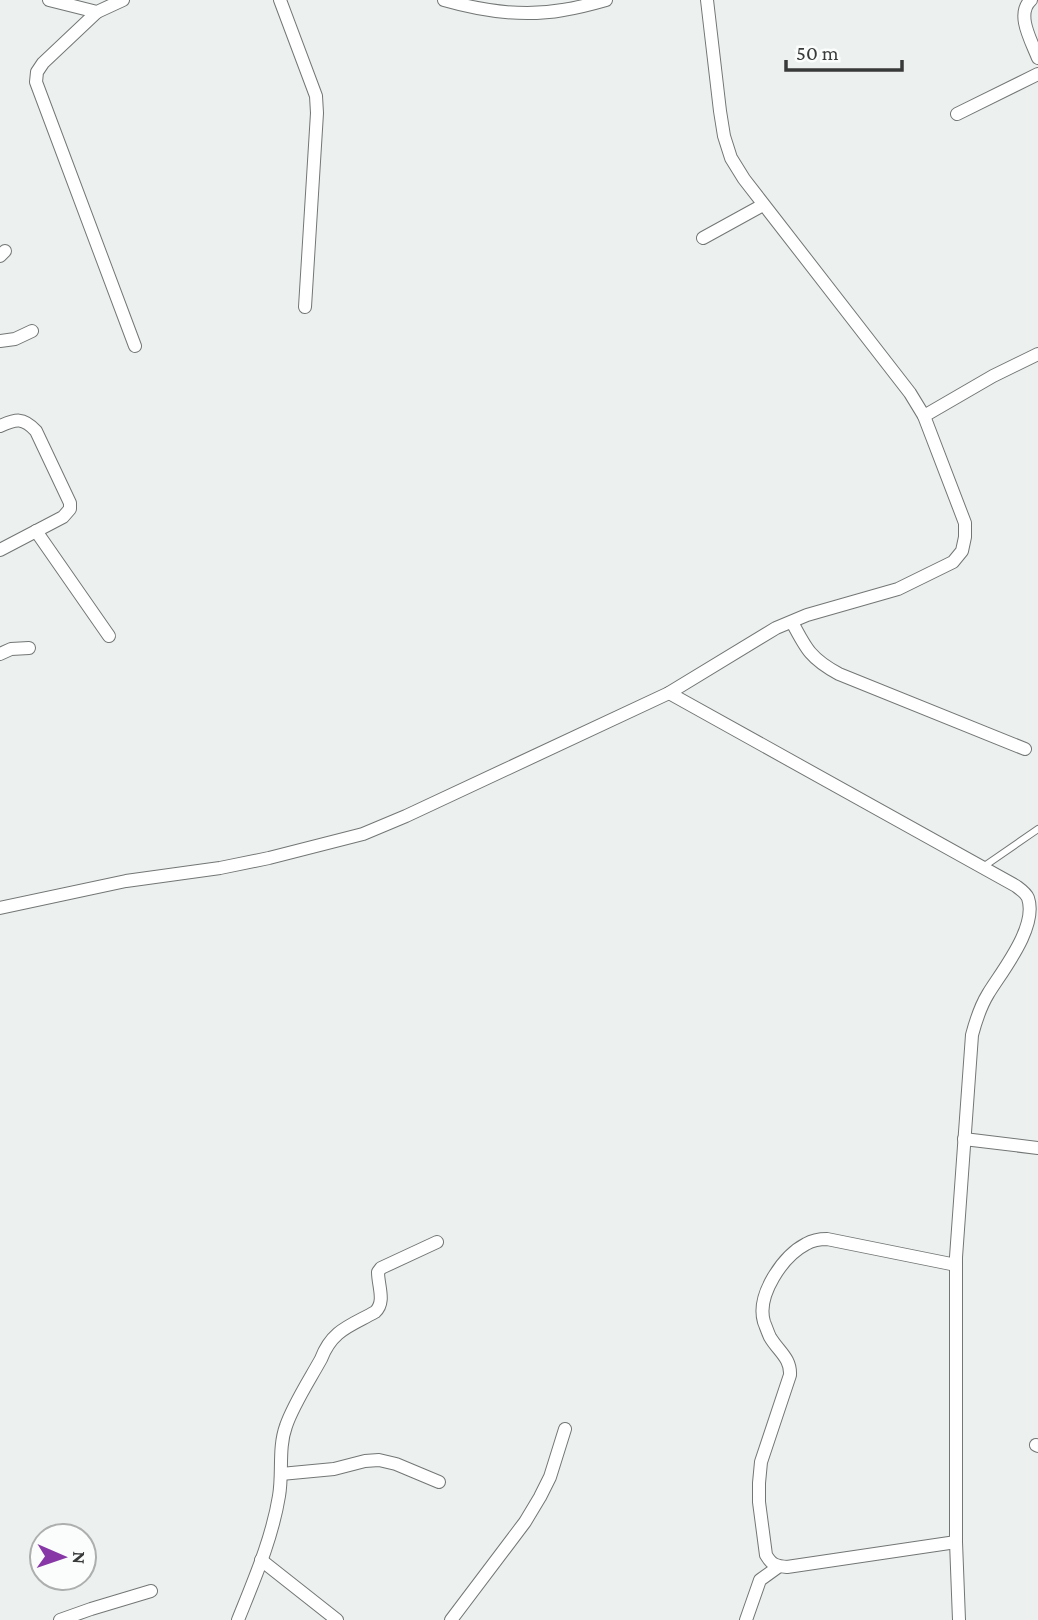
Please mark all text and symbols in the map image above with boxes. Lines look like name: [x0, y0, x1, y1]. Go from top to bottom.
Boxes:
scale bar: [786, 28, 902, 72]
text: 50 m: [796, 41, 839, 65]
north arrow: [28, 1522, 98, 1592]
text: N: [69, 1551, 90, 1564]

